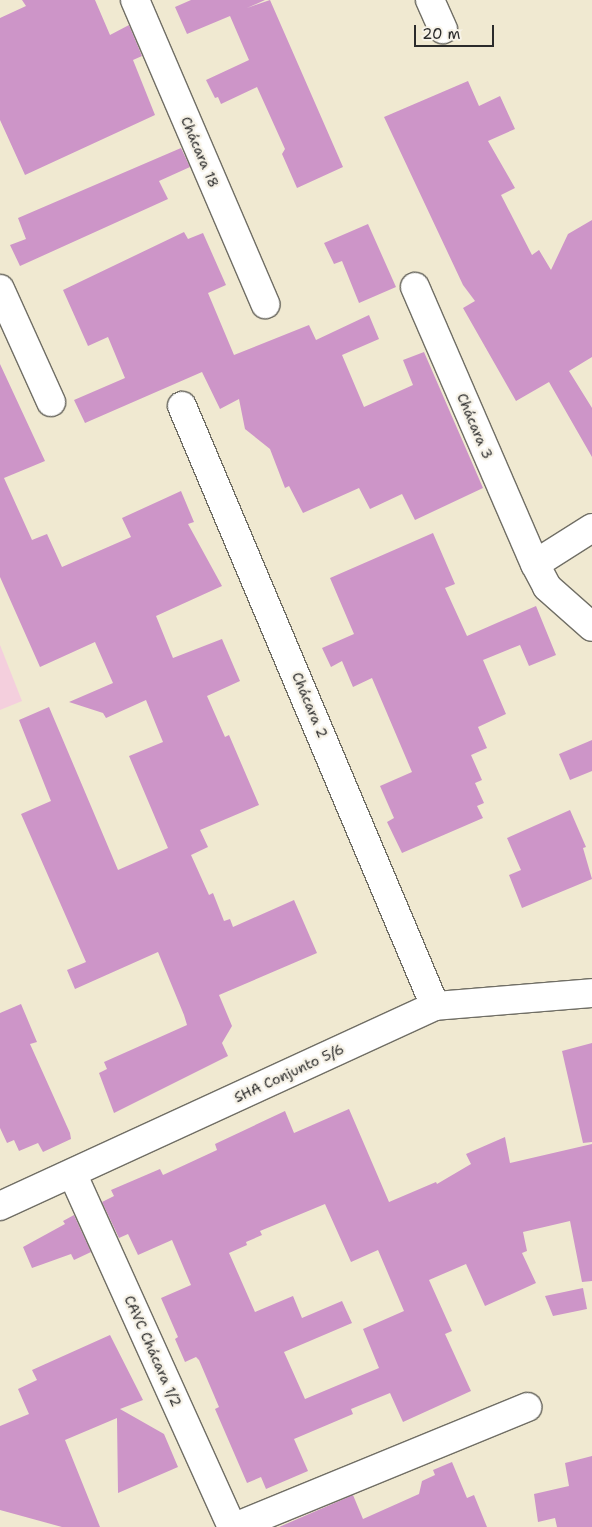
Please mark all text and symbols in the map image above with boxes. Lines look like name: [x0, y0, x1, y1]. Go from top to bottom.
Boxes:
scale bar: [417, 15, 497, 47]
text: 20 m: [422, 24, 461, 44]
street label: Chácara 18: [178, 114, 222, 190]
street label: Chácara 3: [454, 391, 496, 461]
street label: Chácara 2: [289, 670, 331, 740]
street label: SHA Conjunto 5/6: [231, 1040, 347, 1106]
street label: CAVC Chácara 1/2: [121, 1293, 185, 1409]

